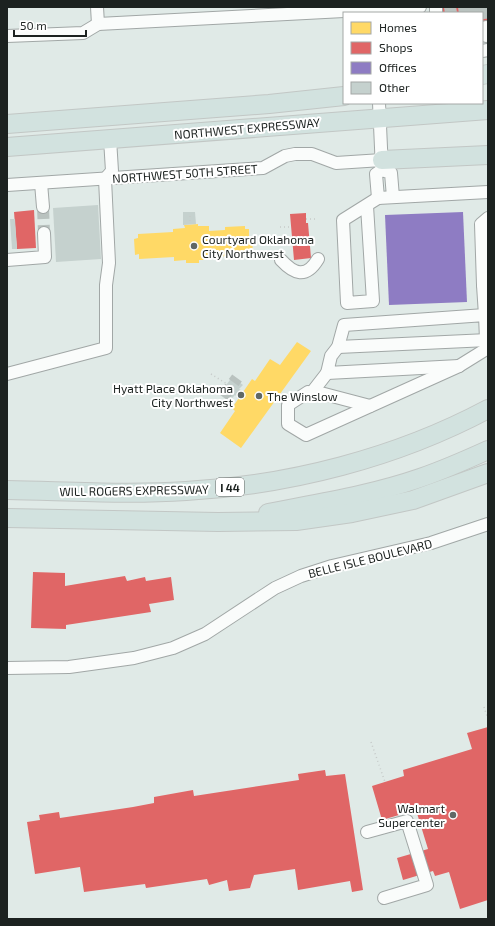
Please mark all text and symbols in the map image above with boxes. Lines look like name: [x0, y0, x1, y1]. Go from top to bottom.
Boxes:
scale bar: [14, 12, 86, 38]
legend: [343, 12, 483, 104]
text: 50 m: [20, 18, 47, 32]
text: Homes: [379, 20, 417, 34]
text: Shops: [379, 40, 413, 54]
text: Offices: [379, 60, 416, 74]
text: Other: [379, 80, 410, 94]
street label: NORTHWEST EXPRESSWAY: [173, 115, 321, 141]
street label: NORTHWEST 50TH STREET: [112, 161, 258, 185]
place label: Courtyard Oklahoma City Northwest: [202, 232, 314, 260]
marker: Courtyard Oklahoma City Northwest: [189, 241, 199, 251]
place label: Hyatt Place Oklahoma City Northwest: [113, 381, 233, 409]
place label: The Winslow: [267, 389, 338, 403]
marker: Hyatt Place Oklahoma City Northwest: [236, 390, 246, 400]
marker: The Winslow: [254, 391, 264, 401]
road number: I 44: [216, 478, 244, 496]
street label: WILL ROGERS EXPRESSWAY: [59, 482, 209, 498]
street label: BELLE ISLE BOULEVARD: [306, 536, 434, 580]
place label: Walmart Supercenter: [378, 801, 445, 829]
marker: Walmart Supercenter: [448, 810, 458, 820]

